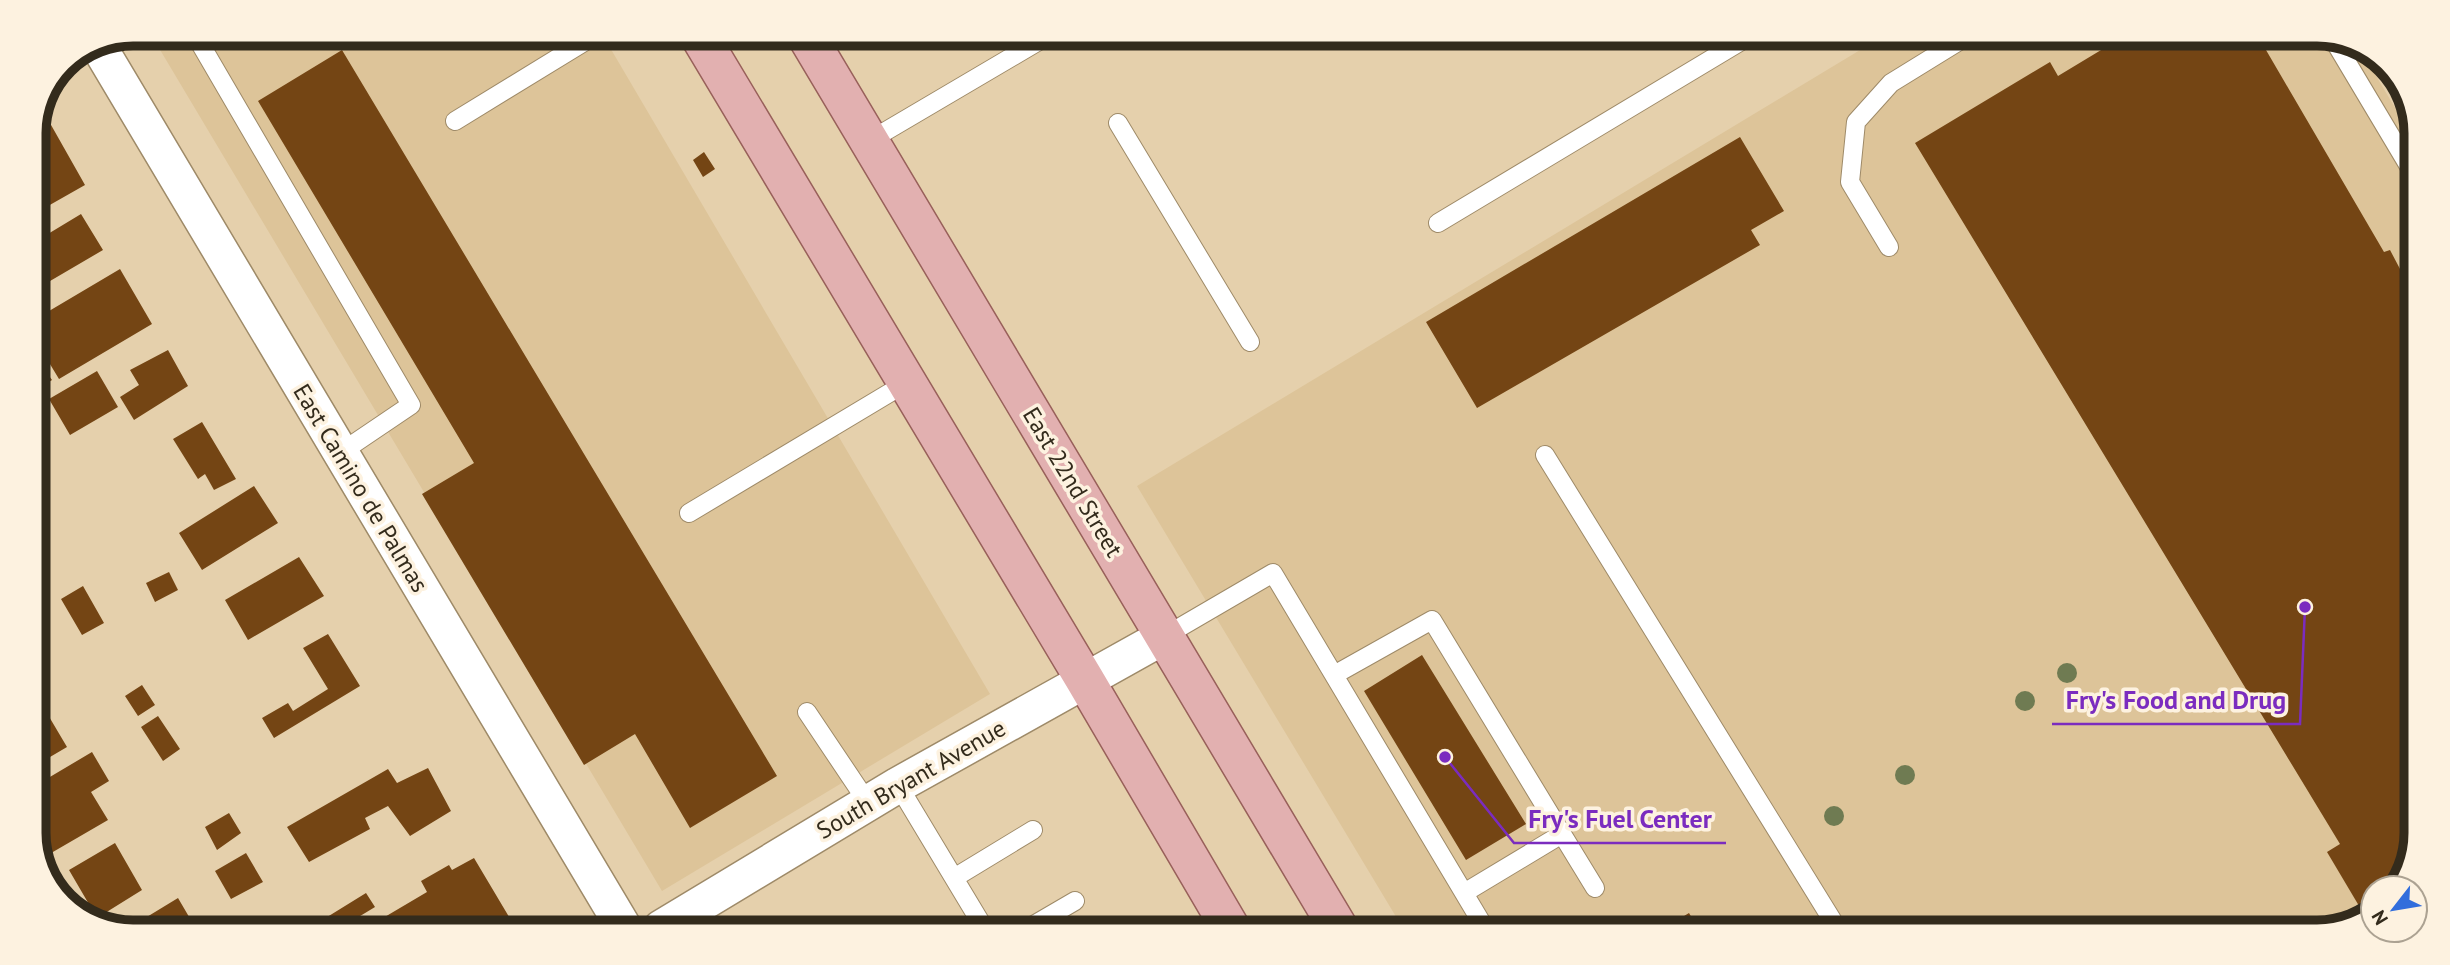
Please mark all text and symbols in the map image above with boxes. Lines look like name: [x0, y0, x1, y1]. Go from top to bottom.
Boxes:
street label: East Camino de Palmas: [287, 378, 435, 598]
street label: East 22nd Street: [1016, 401, 1130, 563]
callout: Fry's Food and Drug: [2052, 677, 2300, 724]
text: Fry's Food and Drug: [2066, 683, 2286, 716]
street label: South Bryant Avenue: [811, 712, 1011, 846]
callout: Fry's Fuel Center: [1514, 796, 1726, 843]
text: Fry's Fuel Center: [1528, 802, 1713, 835]
north arrow: [2359, 874, 2429, 944]
text: N: [2366, 906, 2393, 929]

